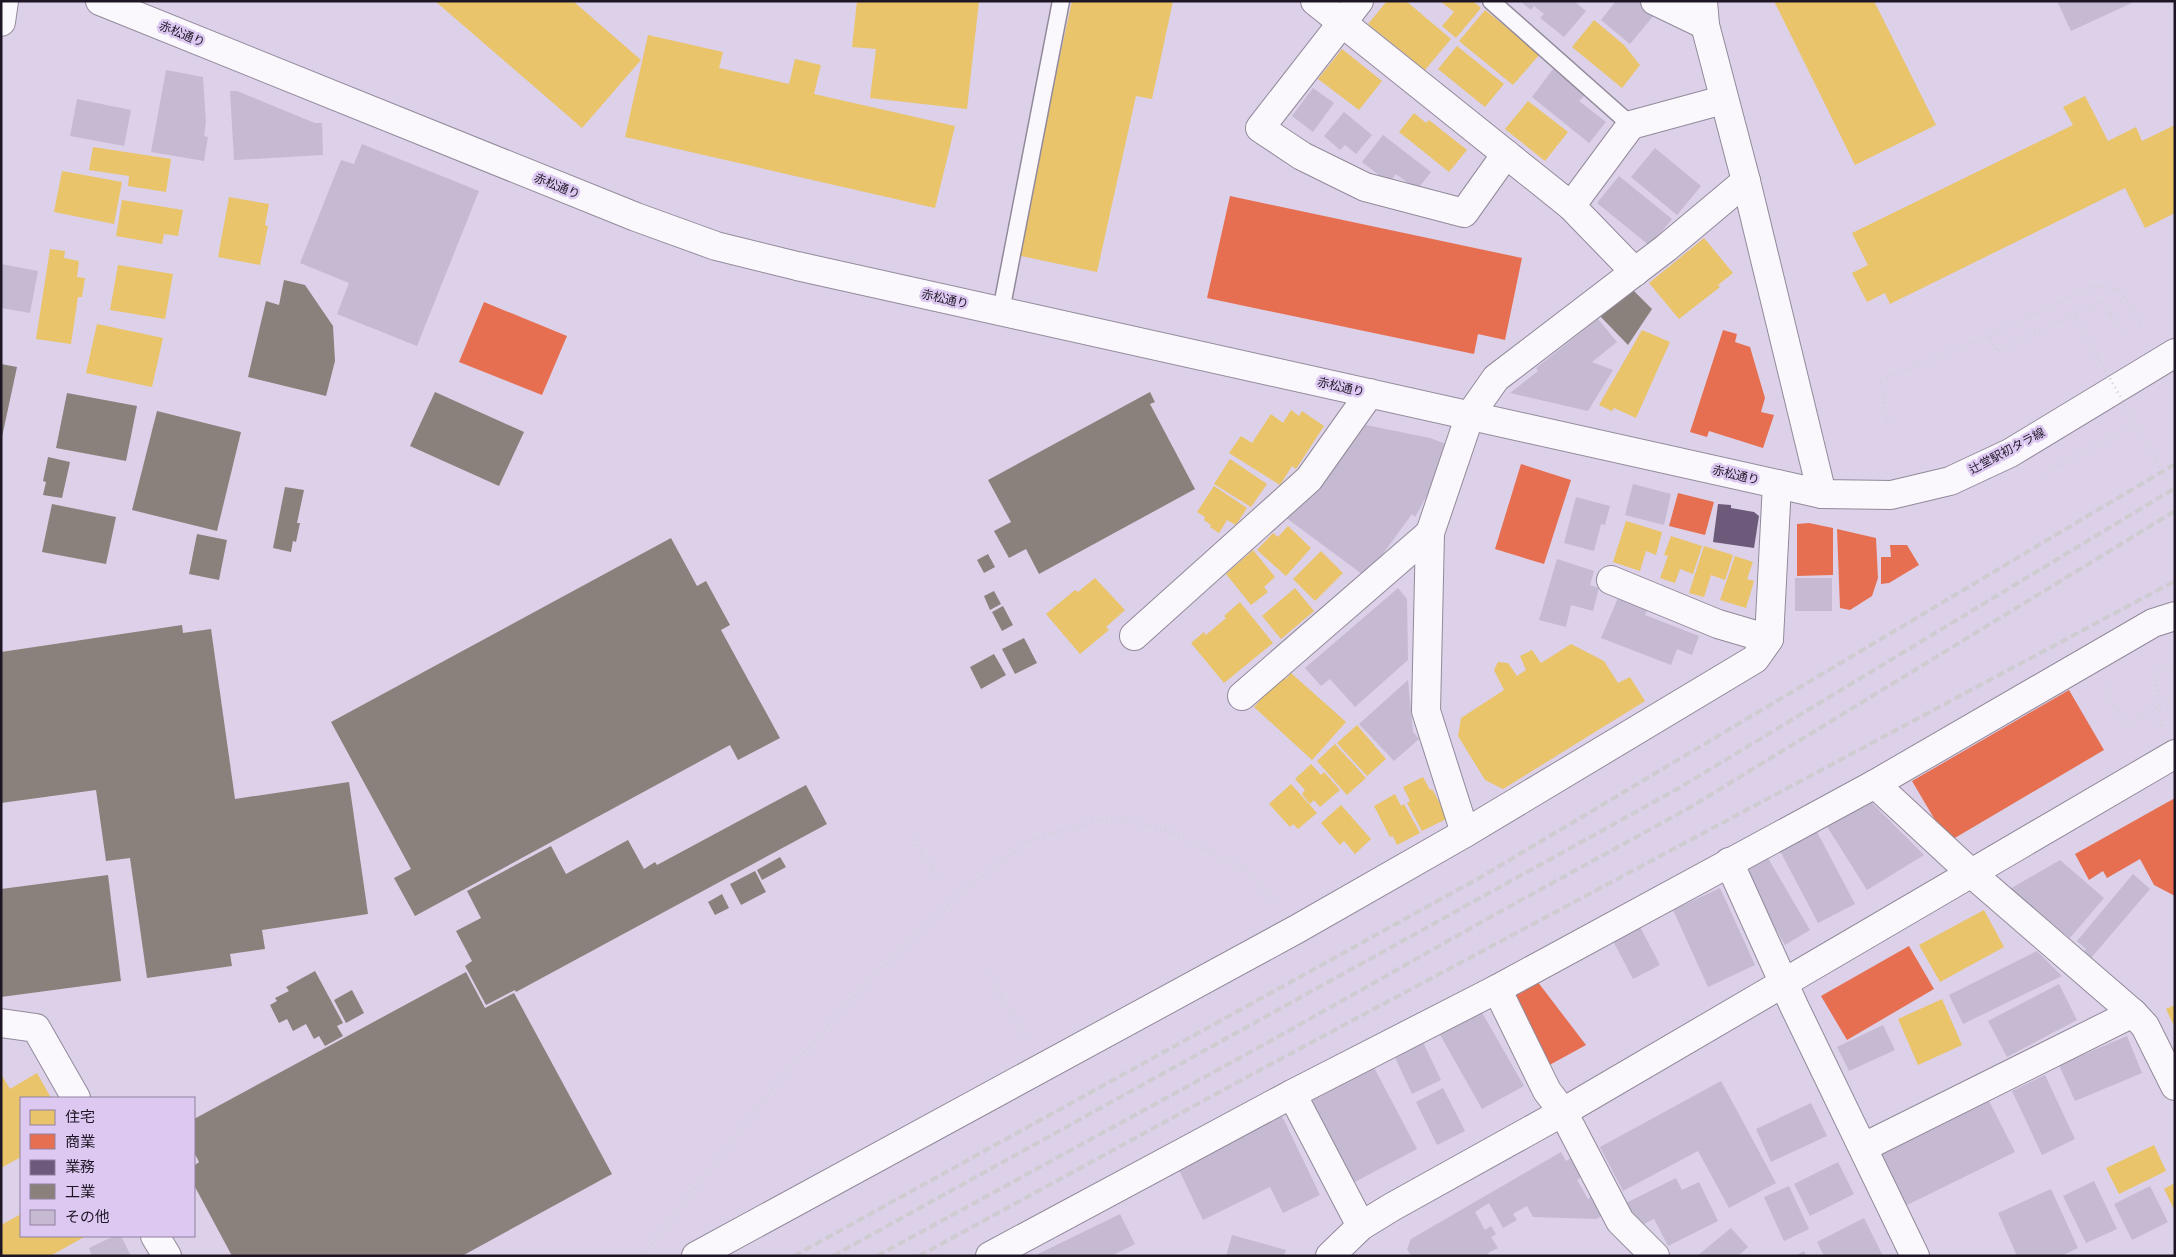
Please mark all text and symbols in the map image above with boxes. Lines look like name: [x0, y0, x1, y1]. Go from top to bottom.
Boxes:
street label: 赤松通り: [157, 19, 207, 49]
street label: 赤松通り: [532, 171, 582, 201]
street label: 赤松通り: [920, 287, 970, 311]
street label: 赤松通り: [1316, 375, 1366, 399]
street label: 辻堂駅初タラ線: [1967, 425, 2047, 477]
street label: 赤松通り: [1711, 463, 1761, 487]
legend: [20, 1097, 195, 1237]
text: 住宅: [65, 1108, 95, 1126]
text: 商業: [65, 1133, 95, 1151]
text: 業務: [65, 1158, 95, 1176]
text: 工業: [65, 1183, 95, 1201]
text: その他: [65, 1208, 110, 1226]

